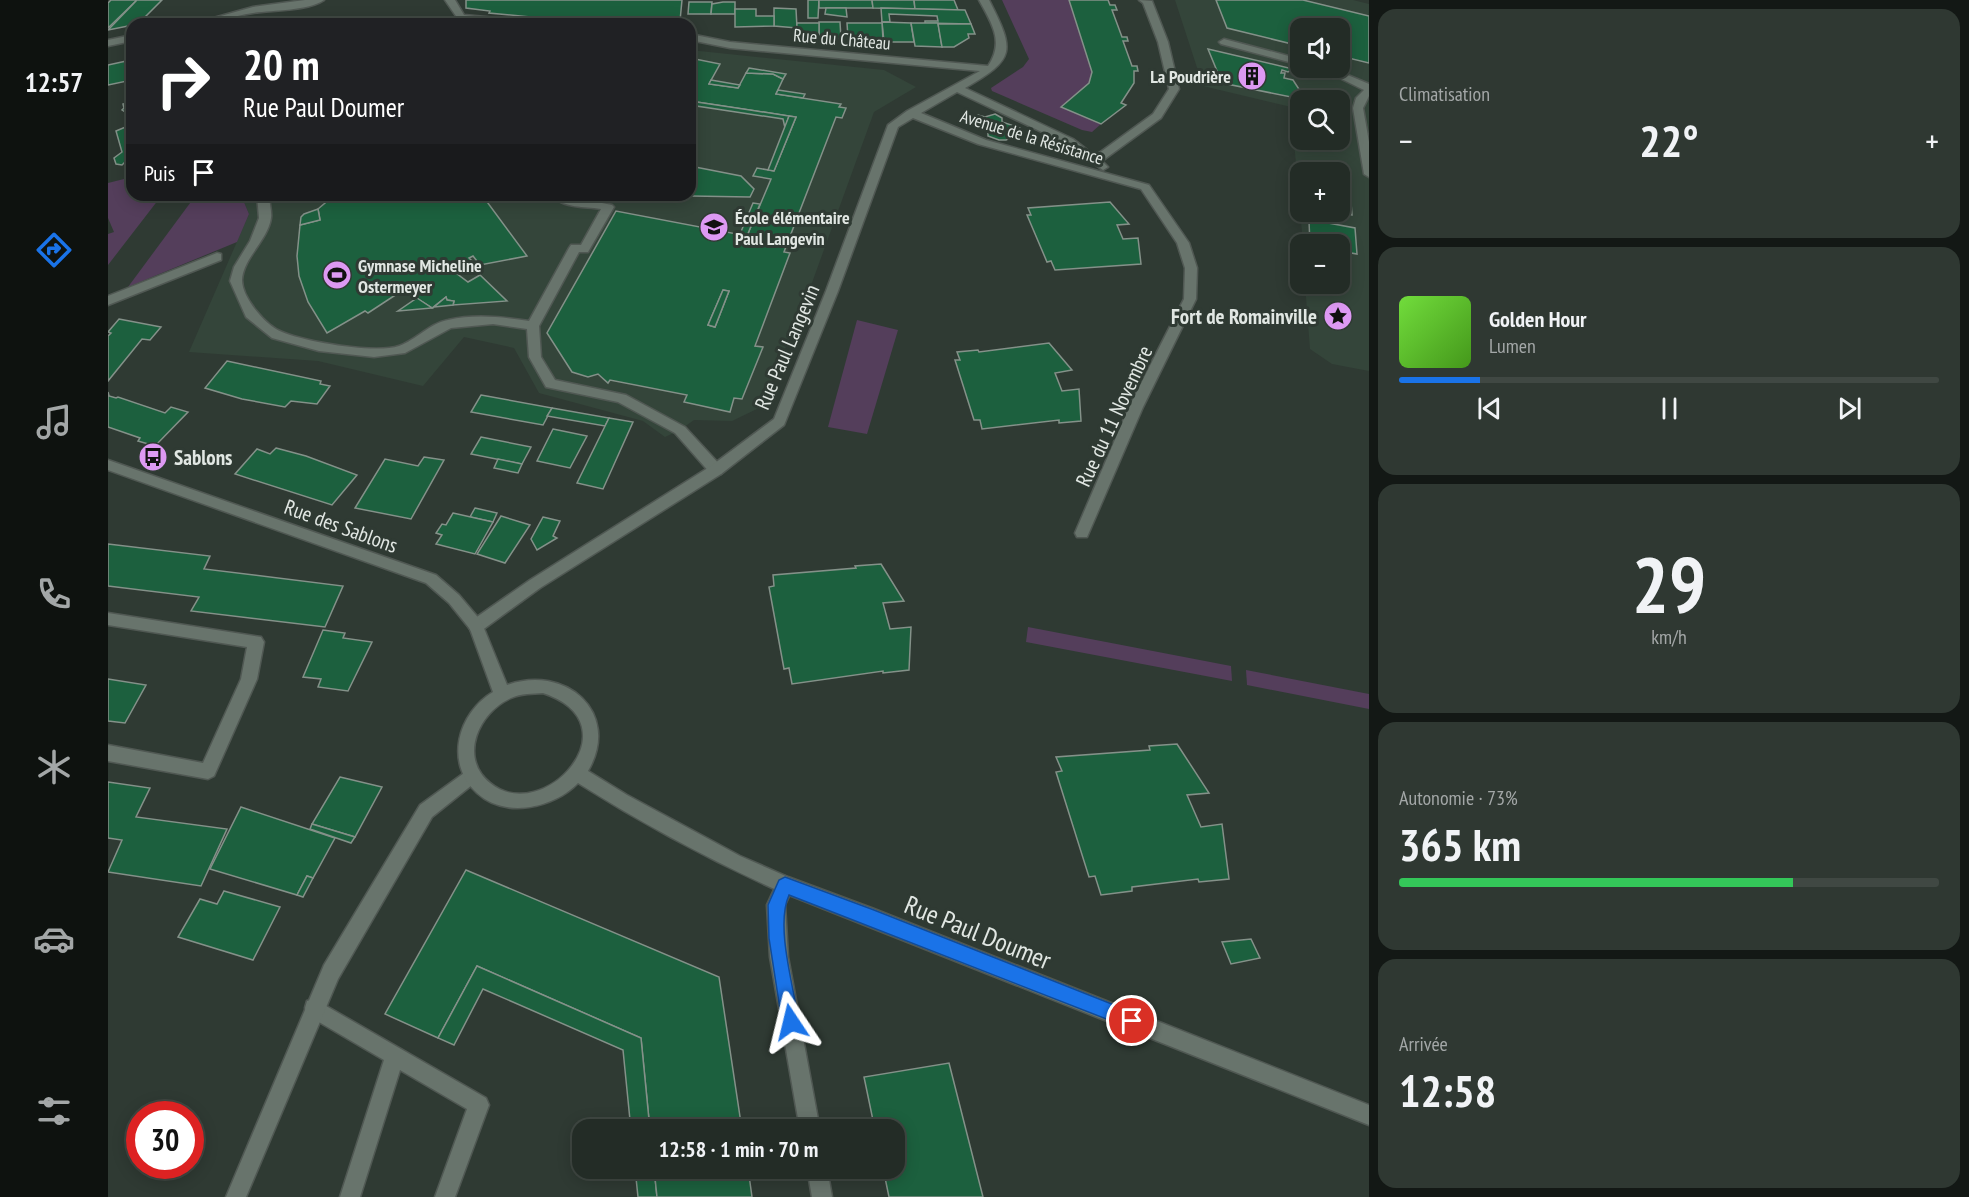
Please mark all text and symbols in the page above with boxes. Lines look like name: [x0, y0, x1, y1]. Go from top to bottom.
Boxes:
map controls: [1290, 18, 1350, 294]
button: sound: [1290, 18, 1350, 78]
street label: Rue du Château: [792, 23, 892, 55]
text: 20 m: [243, 37, 320, 92]
icon: right: [144, 42, 222, 120]
building icon: La Poudrière: [1236, 60, 1268, 92]
text: 12:57: [25, 65, 83, 99]
place label: La Poudrière: [1150, 65, 1231, 88]
text: Climatisation: [1399, 81, 1490, 107]
text: Rue Paul Doumer: [243, 90, 404, 124]
button: search: [1290, 90, 1350, 150]
street label: Avenue de la Résistance: [958, 104, 1106, 170]
text: 22°: [1639, 111, 1699, 169]
text: −: [1399, 119, 1413, 162]
text: +: [1925, 119, 1939, 162]
icon: arrive: [187, 156, 220, 189]
text: Puis: [144, 159, 175, 187]
button: +: [1290, 162, 1350, 222]
place label: École élémentaire Paul Langevin: [735, 206, 850, 250]
school or university icon: École élémentaire Paul Langevin: [698, 211, 730, 243]
icon: directions: [33, 229, 75, 271]
button: −: [1290, 234, 1350, 294]
place label: Gymnase Micheline Ostermeyer: [358, 254, 482, 298]
sports icon: Gymnase Micheline Ostermeyer: [321, 259, 353, 291]
street label: Rue Paul Langevin: [749, 280, 825, 414]
place icon: Fort de Romainville: [1322, 300, 1354, 332]
place label: Fort de Romainville: [1171, 303, 1317, 330]
text: Golden Hour: [1489, 305, 1587, 333]
text: Lumen: [1489, 333, 1536, 359]
street label: Rue du 11 Novembre: [1070, 341, 1158, 491]
icon: previous: [1473, 392, 1506, 425]
icon: pause: [1653, 392, 1686, 425]
icon: next: [1833, 392, 1866, 425]
icon: music: [33, 401, 75, 443]
bus stop icon: Sablons: [137, 441, 169, 473]
place label: Sablons: [174, 444, 232, 471]
street label: Rue des Sablons: [281, 493, 401, 559]
text: 29: [1632, 534, 1706, 635]
icon: phone: [33, 573, 75, 615]
text: km/h: [1651, 624, 1687, 650]
icon: climate: [33, 746, 75, 788]
text: Autonomie · 73%: [1399, 785, 1518, 811]
text: 365 km: [1399, 815, 1521, 873]
street label: Rue Paul Doumer: [900, 888, 1056, 976]
icon: car: [33, 918, 75, 960]
position arrow: [759, 990, 823, 1054]
pin: [1106, 995, 1157, 1046]
icon: arrive: [1115, 1004, 1148, 1037]
text: Arrivée: [1399, 1031, 1448, 1057]
text: 12:58: [1399, 1061, 1496, 1119]
icon: filters: [33, 1090, 75, 1132]
speed limit sign: 30: [126, 1101, 204, 1179]
text: 12:58 · 1 min · 70 m: [659, 1135, 818, 1163]

